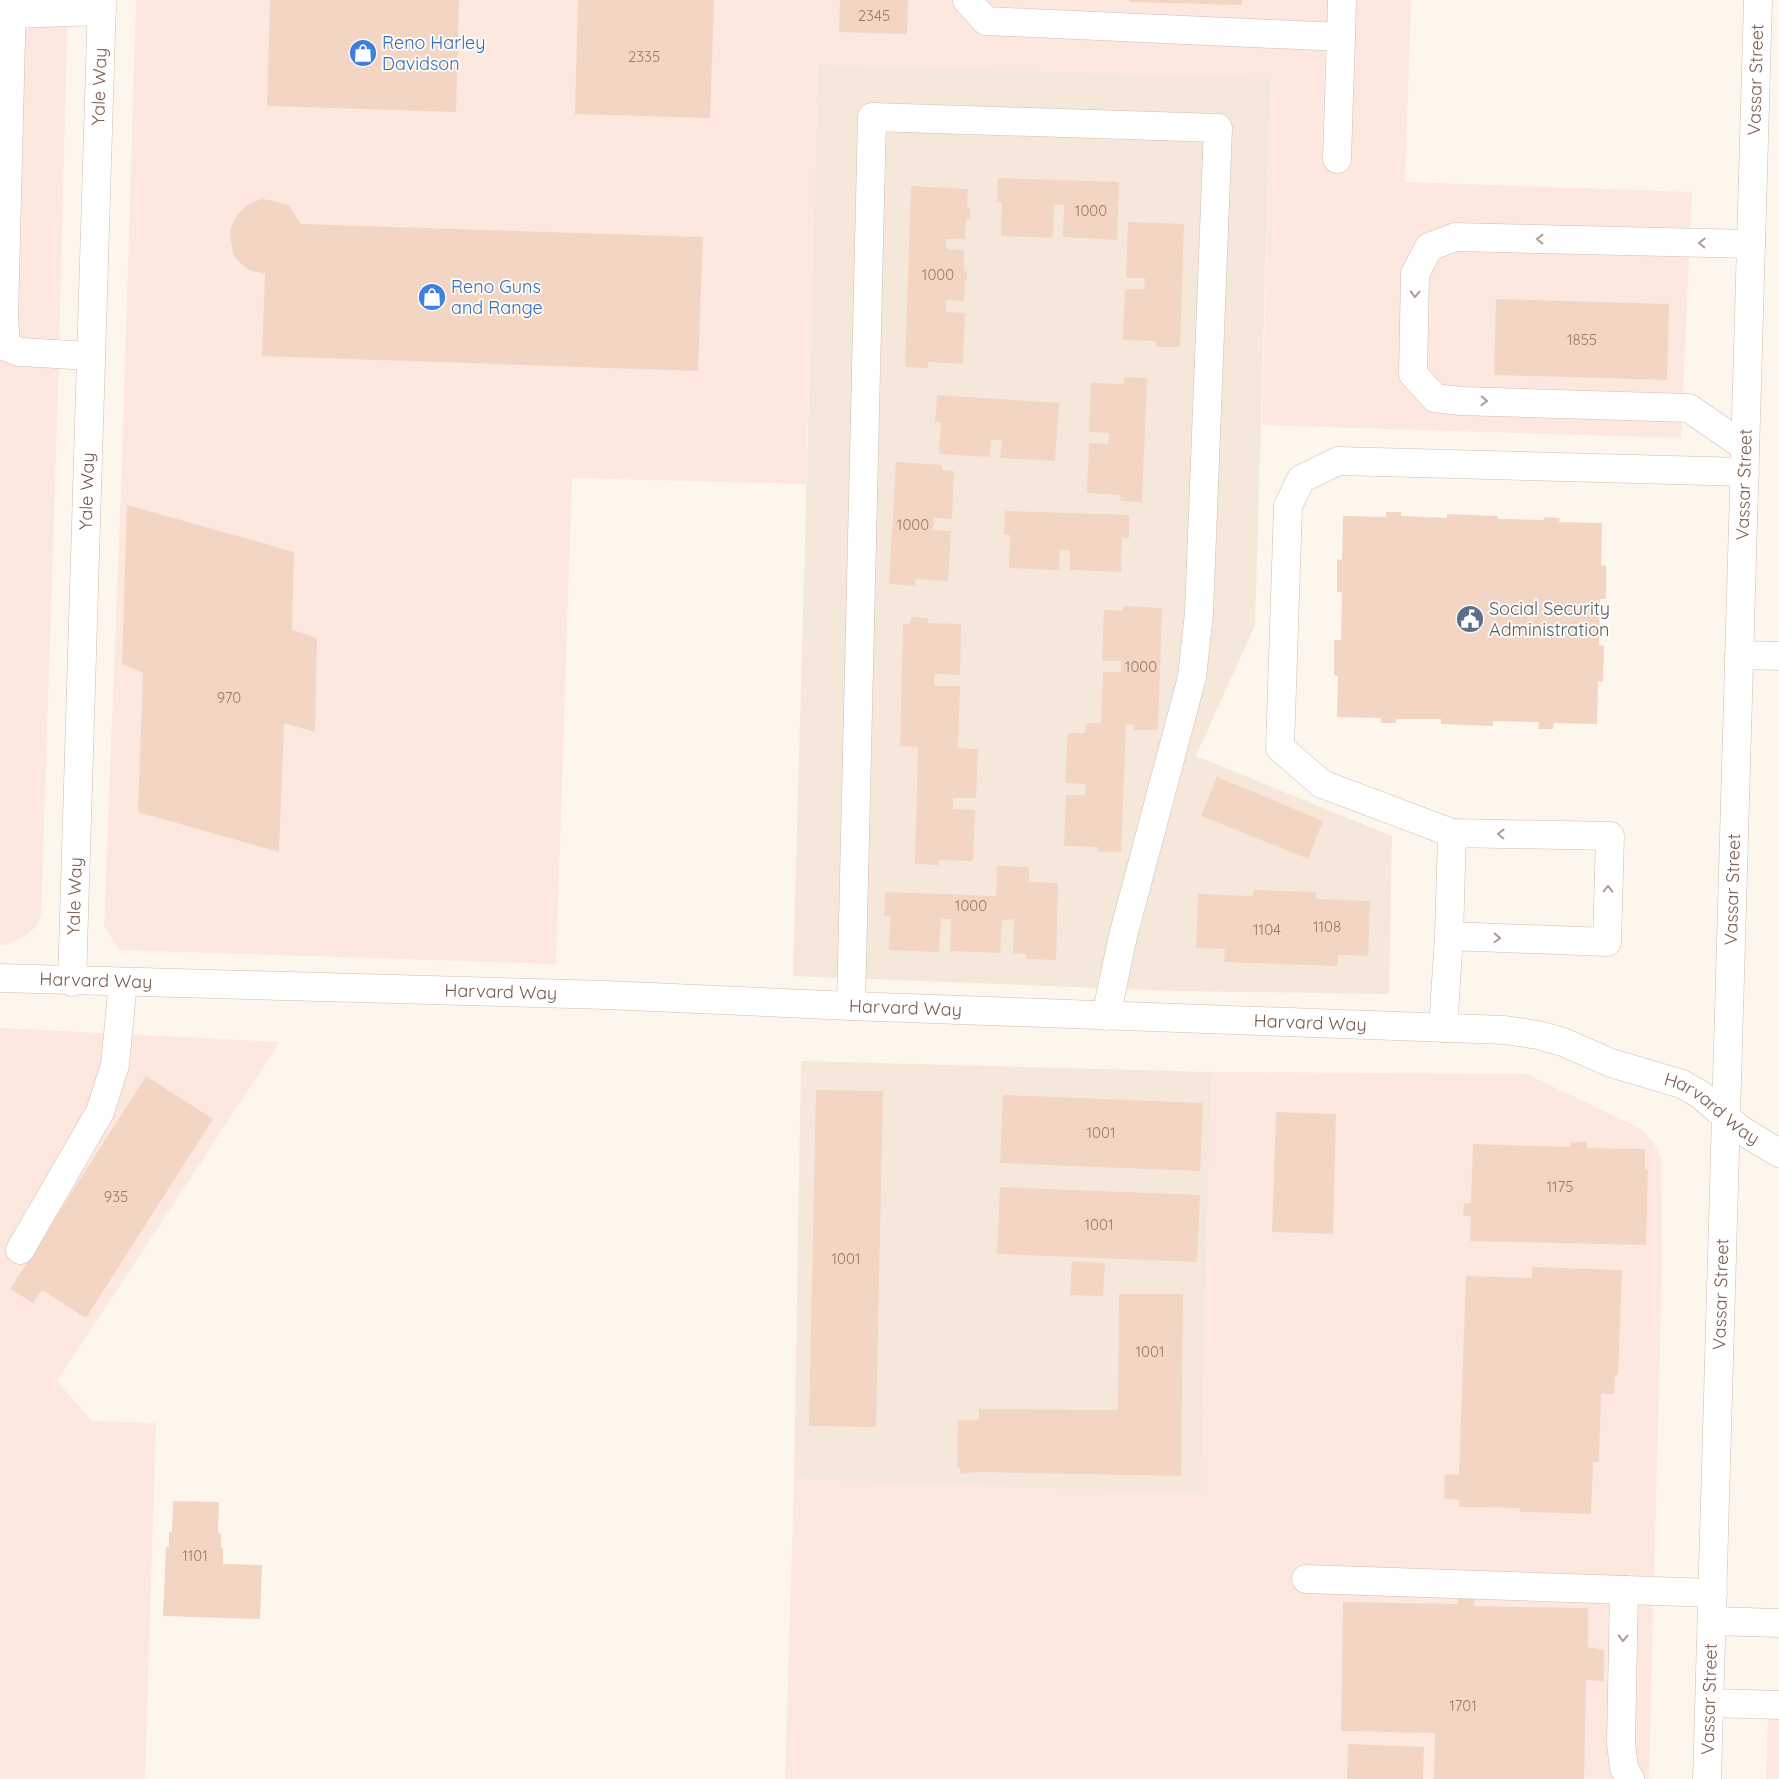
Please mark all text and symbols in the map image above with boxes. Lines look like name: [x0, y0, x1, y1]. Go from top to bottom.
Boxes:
house number: 2345: [858, 6, 890, 25]
street label: Vassar Street: [1742, 24, 1768, 136]
place label: Reno Harley Davidson: [382, 31, 485, 75]
shop icon: Reno Harley Davidson: [348, 38, 378, 68]
street label: Yale Way: [86, 47, 112, 126]
house number: 2335: [628, 47, 660, 66]
house number: 1000: [1075, 201, 1107, 220]
one-way arrow: [1535, 234, 1543, 244]
one-way arrow: [1698, 238, 1706, 248]
house number: 1000: [922, 265, 954, 284]
place label: Reno Guns and Range: [451, 275, 543, 319]
shop icon: Reno Guns and Range: [417, 282, 447, 312]
one-way arrow: [1410, 290, 1420, 298]
house number: 1855: [1567, 330, 1597, 349]
one-way arrow: [1480, 396, 1488, 407]
street label: Vassar Street: [1731, 428, 1757, 541]
street label: Yale Way: [74, 452, 99, 530]
house number: 1000: [897, 515, 929, 534]
place label: Social Security Administration: [1489, 597, 1610, 641]
public building icon: Social Security Administration: [1455, 604, 1485, 634]
house number: 1000: [1125, 657, 1157, 676]
house number: 970: [217, 688, 241, 707]
one-way arrow: [1496, 829, 1504, 839]
street label: Vassar Street: [1719, 833, 1745, 946]
street label: Yale Way: [61, 857, 87, 935]
one-way arrow: [1603, 885, 1614, 893]
house number: 1000: [955, 896, 987, 915]
house number: 1108: [1313, 917, 1341, 936]
house number: 1104: [1253, 920, 1281, 939]
one-way arrow: [1494, 933, 1502, 943]
street label: Harvard Way: [39, 967, 153, 993]
street label: Harvard Way: [444, 978, 558, 1005]
street label: Harvard Way: [849, 994, 962, 1021]
street label: Harvard Way: [1253, 1009, 1367, 1036]
street label: Harvard Way: [1661, 1067, 1764, 1150]
house number: 1001: [1087, 1123, 1115, 1142]
house number: 1175: [1547, 1177, 1573, 1196]
house number: 935: [104, 1187, 128, 1206]
house number: 1001: [1085, 1215, 1113, 1234]
street label: Vassar Street: [1707, 1238, 1733, 1350]
house number: 1001: [832, 1249, 860, 1268]
house number: 1001: [1136, 1342, 1164, 1361]
house number: 1101: [182, 1546, 208, 1565]
one-way arrow: [1618, 1635, 1628, 1643]
street label: Vassar Street: [1696, 1643, 1722, 1755]
house number: 1701: [1449, 1696, 1477, 1715]

